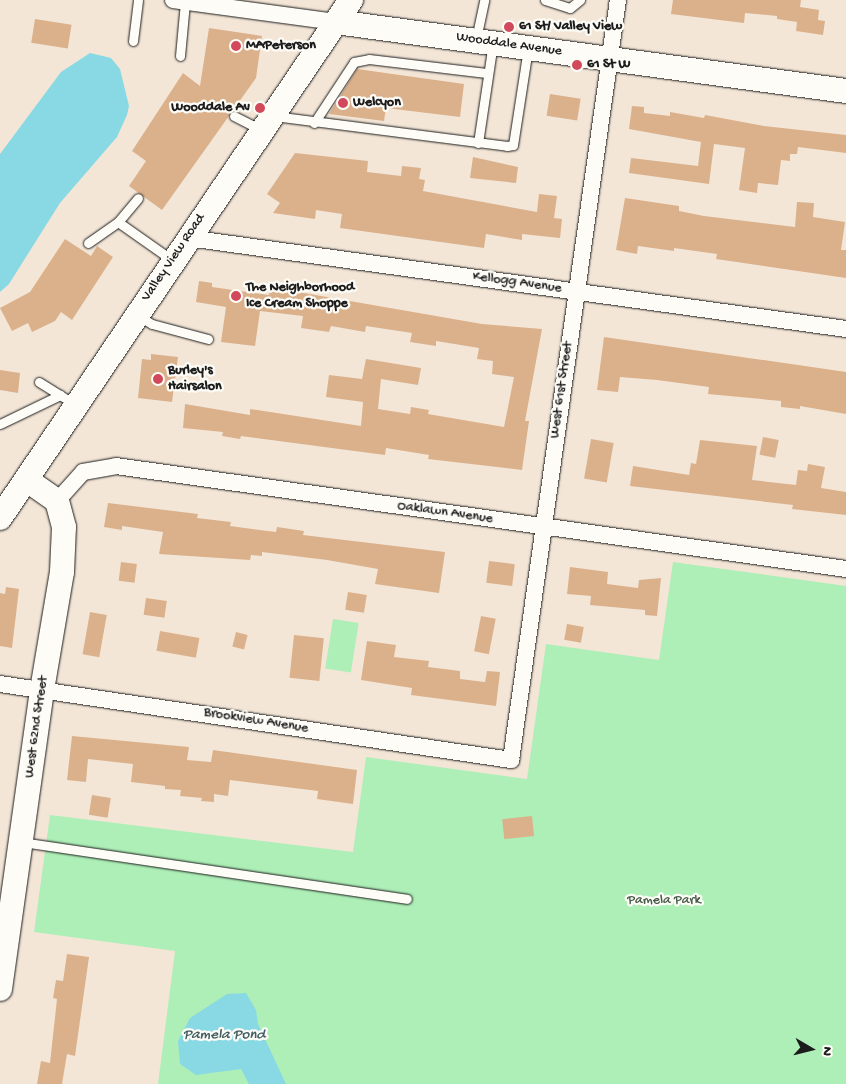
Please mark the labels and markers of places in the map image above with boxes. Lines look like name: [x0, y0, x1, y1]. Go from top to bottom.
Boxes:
place label: 61 St/ Valley View: [519, 19, 622, 35]
marker: 61 St/ Valley View: [503, 21, 515, 33]
place label: MAPeterson: [246, 38, 316, 54]
marker: MAPeterson: [230, 40, 242, 52]
place label: 61 St W: [587, 57, 630, 73]
marker: 61 St W: [571, 59, 583, 71]
place label: Welcyon: [353, 95, 401, 111]
marker: Welcyon: [337, 97, 349, 109]
place label: Wooddale Av: [171, 100, 250, 116]
marker: Wooddale Av: [254, 102, 266, 114]
place label: The Neighborhood Ice Cream Shoppe: [246, 280, 354, 312]
marker: The Neighborhood Ice Cream Shoppe: [230, 290, 242, 302]
place label: Burley's Hairsalon: [168, 363, 222, 396]
marker: Burley's Hairsalon: [152, 373, 164, 385]

